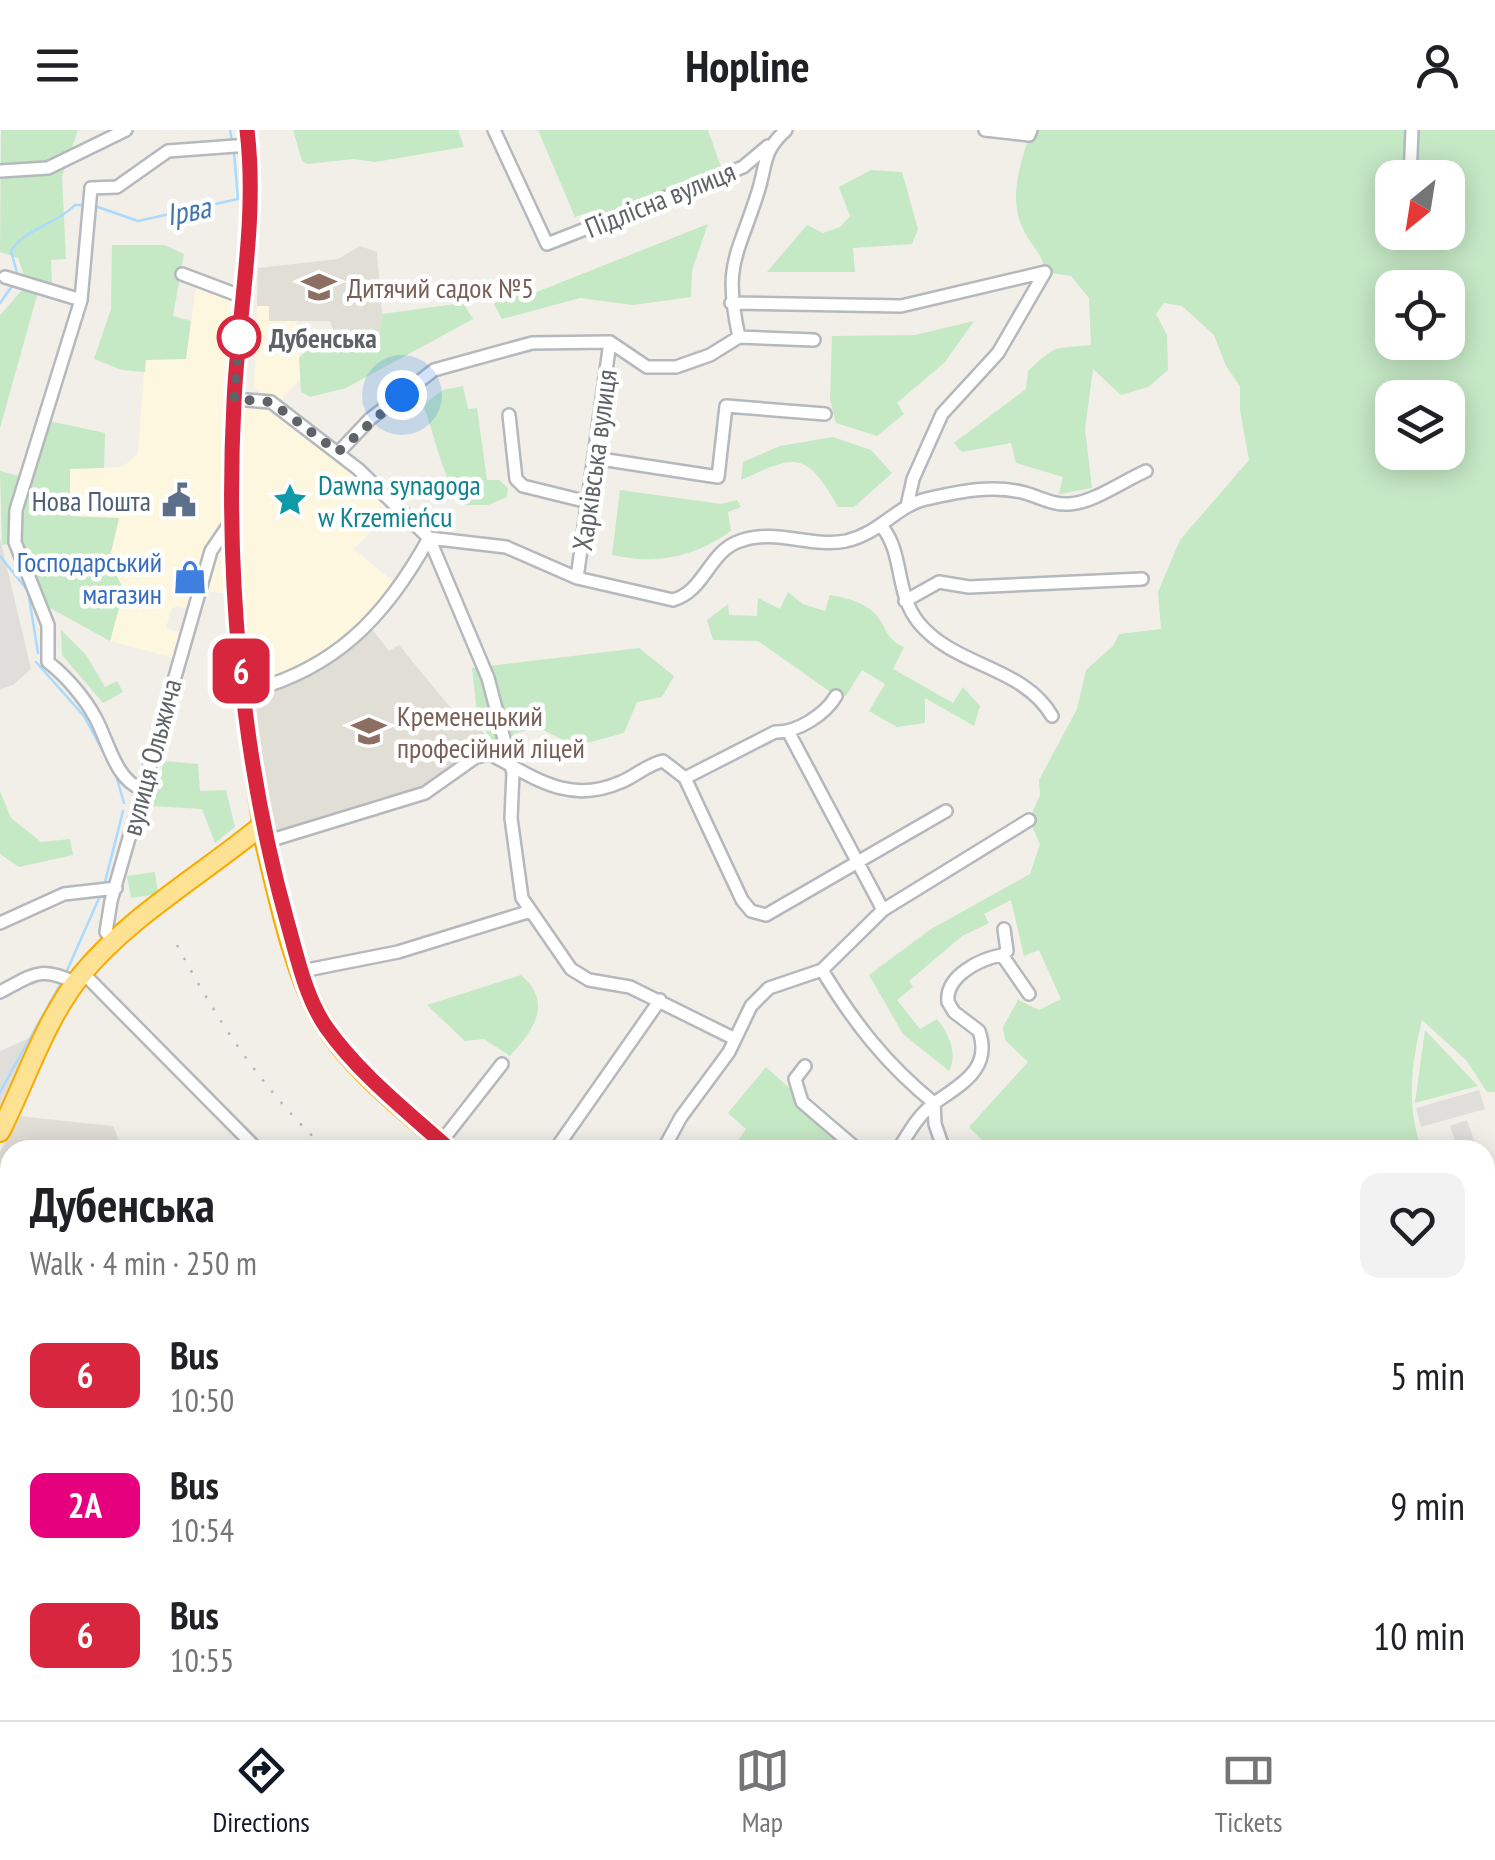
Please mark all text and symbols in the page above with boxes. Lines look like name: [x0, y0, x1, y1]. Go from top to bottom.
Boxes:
text: Hopline: [685, 36, 810, 94]
icon: menu: [30, 38, 85, 93]
icon: person: [1410, 38, 1465, 93]
street label: Підлісна вулиця: [580, 152, 740, 246]
north arrow: [1375, 160, 1465, 250]
map controls: [1375, 160, 1465, 470]
water label: Ірва: [162, 186, 216, 234]
school or university icon: Дитячий садок №5: [300, 268, 338, 306]
place label: Дитячий садок №5: [347, 269, 534, 306]
button: locate: [1375, 270, 1465, 360]
marker: Дубенська: [218, 316, 260, 358]
place label: Дубенська: [269, 319, 377, 356]
street label: Харківська вулиця: [563, 367, 625, 553]
your location: [377, 370, 427, 420]
button: layers: [1375, 380, 1465, 470]
place label: Dawna synagoga w Krzemieńcu: [318, 466, 481, 535]
public building icon: Нова Пошта: [160, 481, 198, 519]
place icon: Dawna synagoga w Krzemieńcu: [271, 481, 309, 519]
place label: Нова Пошта: [32, 482, 151, 519]
place label: Господарський магазин: [17, 543, 162, 612]
shop icon: Господарський магазин: [171, 558, 209, 596]
line badge: 6: [208, 638, 274, 704]
text: 6: [233, 648, 249, 694]
street label: вулиця Ольжича: [112, 675, 190, 839]
place label: Кременецький професійний ліцей: [397, 697, 585, 766]
school or university icon: Кременецький професійний ліцей: [350, 712, 388, 750]
text: Дубенська: [30, 1173, 215, 1235]
button: heart: [1360, 1173, 1465, 1278]
text: Walk · 4 min · 250 m: [30, 1242, 257, 1284]
text: Bus: [170, 1330, 219, 1379]
text: 5 min: [1390, 1351, 1465, 1400]
text: 6: [77, 1352, 93, 1398]
text: 10:50: [170, 1379, 234, 1421]
text: Bus: [170, 1460, 219, 1509]
text: 9 min: [1390, 1481, 1465, 1530]
text: 2A: [68, 1482, 102, 1528]
text: 10:54: [170, 1509, 234, 1551]
text: Bus: [170, 1590, 219, 1639]
text: 10 min: [1373, 1611, 1465, 1660]
text: 6: [77, 1612, 93, 1658]
text: 10:55: [170, 1639, 234, 1681]
tab: Directions: [212, 1743, 310, 1840]
tab: Map: [735, 1743, 790, 1840]
tab: Tickets: [1215, 1743, 1283, 1840]

